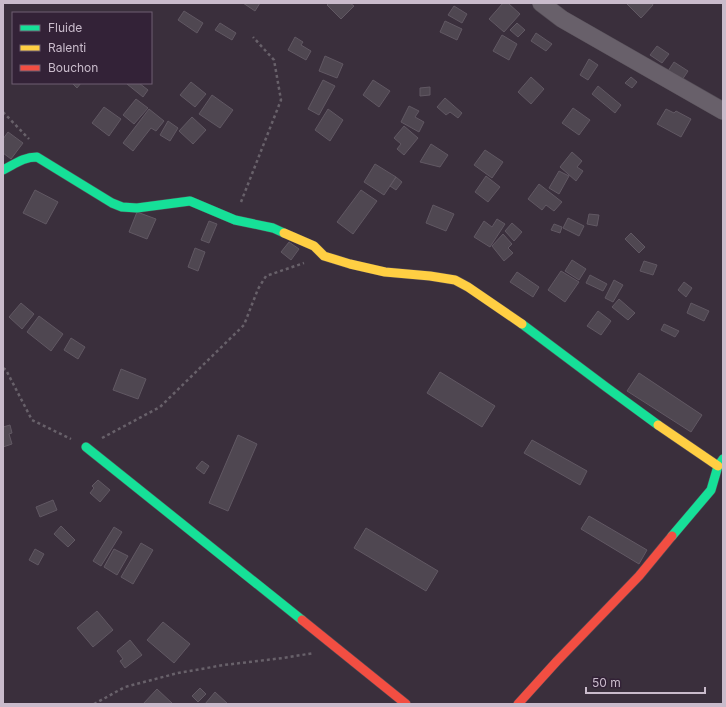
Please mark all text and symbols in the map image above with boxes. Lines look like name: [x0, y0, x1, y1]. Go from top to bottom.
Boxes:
legend: [12, 12, 152, 84]
text: Fluide: [48, 20, 82, 35]
text: Ralenti: [48, 40, 86, 55]
text: Bouchon: [48, 60, 98, 75]
scale bar: [586, 669, 705, 695]
text: 50 m: [592, 675, 621, 690]

